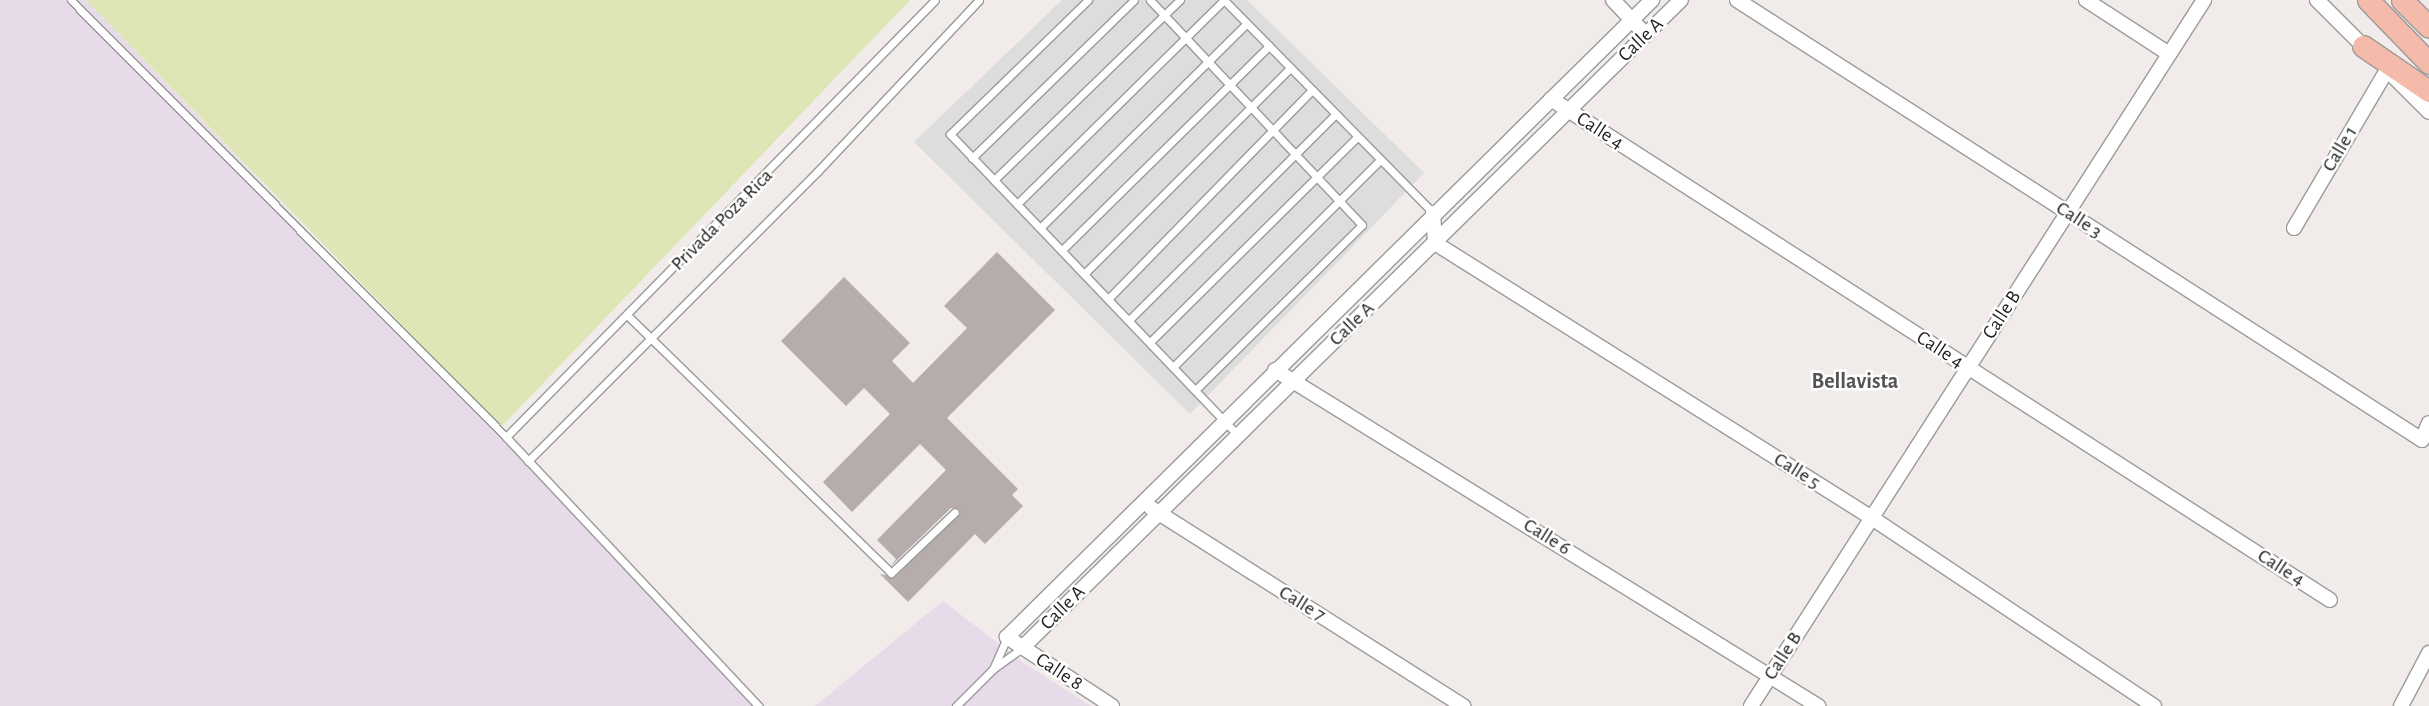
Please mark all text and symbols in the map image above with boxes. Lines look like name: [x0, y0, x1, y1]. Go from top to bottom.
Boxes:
street label: Calle A: [1613, 13, 1669, 67]
street label: Calle 4: [1572, 107, 1628, 155]
street label: Calle 1: [2317, 122, 2363, 176]
street label: Privada Poza Rica: [666, 164, 778, 276]
street label: Calle 3: [2051, 196, 2107, 244]
street label: Calle B: [1978, 286, 2026, 344]
street label: Calle A: [1324, 297, 1380, 351]
street label: Calle 4: [1912, 326, 1968, 374]
district label: Bellavista: [1812, 369, 1898, 395]
street label: Calle 5: [1769, 447, 1825, 495]
street label: Calle 6: [1519, 513, 1575, 561]
street label: Calle 4: [2253, 544, 2309, 592]
street label: Calle 7: [1274, 580, 1330, 628]
street label: Calle A: [1036, 581, 1090, 635]
street label: Calle B: [1759, 627, 1807, 685]
street label: Calle 8: [1031, 648, 1087, 696]

